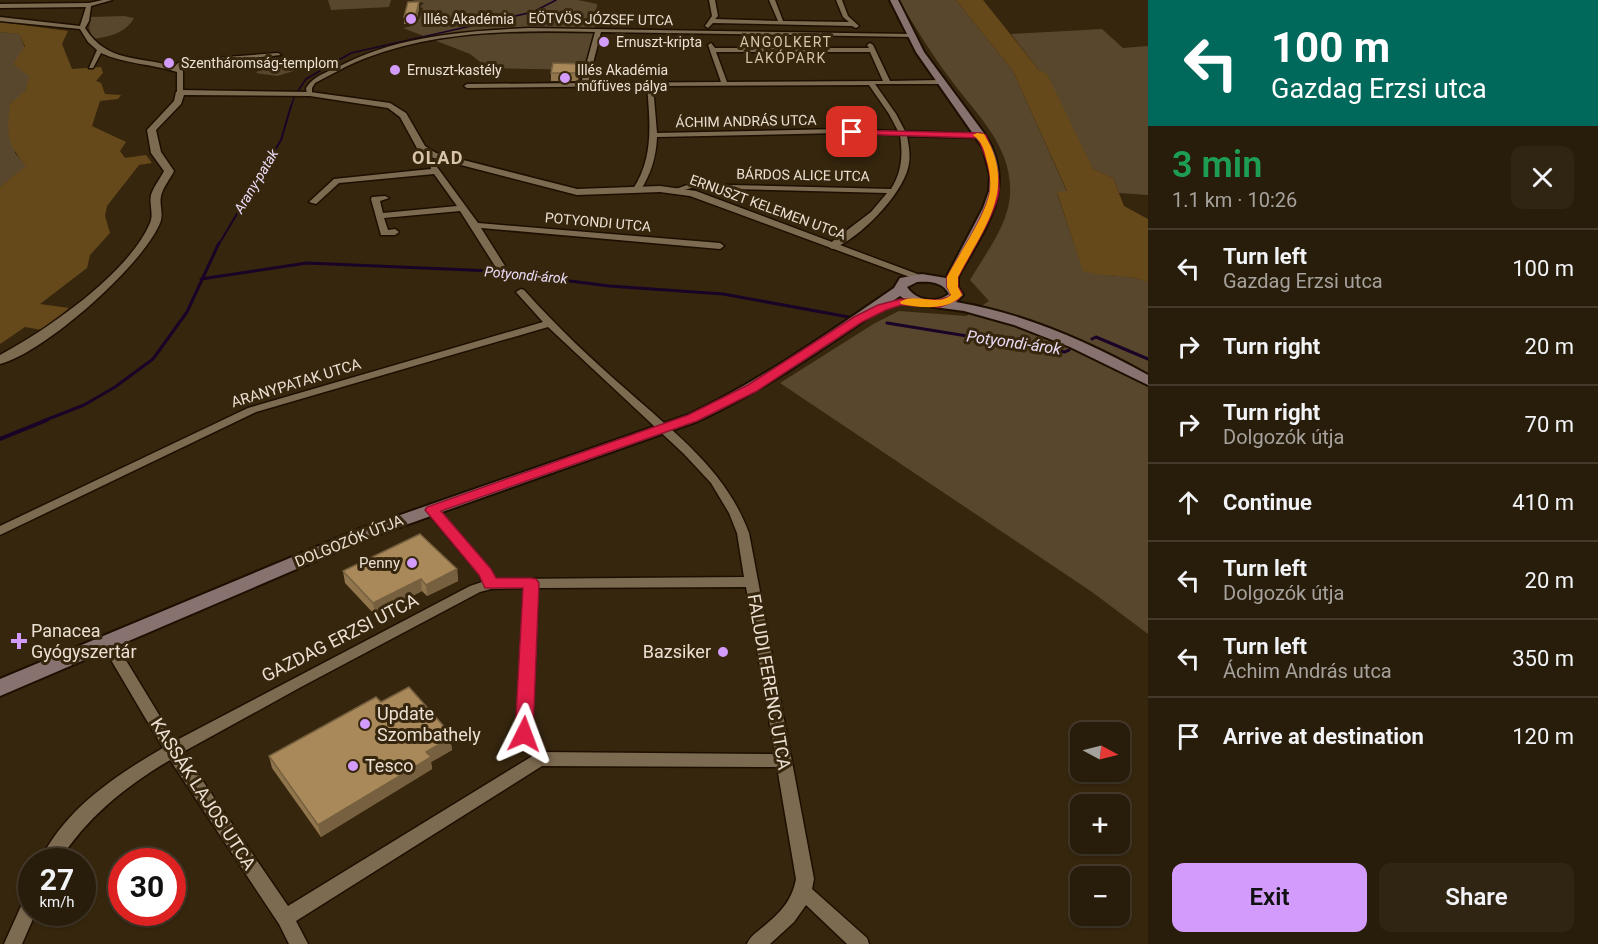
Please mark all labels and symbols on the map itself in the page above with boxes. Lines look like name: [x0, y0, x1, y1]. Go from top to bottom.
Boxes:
street label: EÖTVÖS JÓZSEF UTCA: [529, 9, 673, 28]
place label: Illés Akadémia: [423, 11, 514, 27]
marker: Illés Akadémia: [404, 12, 418, 26]
place label: Ernuszt-kripta: [616, 34, 702, 50]
district label: ANGOLKERT LAKÓPARK: [740, 34, 832, 66]
marker: Ernuszt-kripta: [597, 35, 611, 49]
place label: Szentháromság-templom: [181, 55, 338, 71]
marker: Szentháromság-templom: [162, 56, 176, 70]
place label: Ernuszt-kastély: [407, 62, 502, 78]
place label: Illés Akadémia műfüves pálya: [577, 62, 668, 94]
marker: Ernuszt-kastély: [388, 63, 402, 77]
marker: Illés Akadémia műfüves pálya: [558, 71, 572, 85]
pin: [826, 106, 877, 157]
street label: ÁCHIM ANDRÁS UTCA: [675, 111, 817, 130]
water label: Arany-patak: [230, 145, 282, 217]
district label: OLAD: [412, 147, 464, 168]
street label: BÁRDOS ALICE UTCA: [736, 165, 870, 184]
street label: ERNUSZT KELEMEN UTCA: [688, 171, 848, 243]
street label: POTYONDI UTCA: [544, 209, 652, 235]
water label: Potyondi-árok: [484, 263, 569, 287]
water label: Potyondi-árok: [965, 326, 1064, 359]
street label: ARANYPATAK UTCA: [229, 355, 363, 411]
street label: DOLGOZÓK ÚTJA: [292, 511, 406, 571]
place label: Penny: [359, 554, 400, 572]
marker: Penny: [405, 556, 419, 570]
street label: GAZDAG ERZSI UTCA: [258, 589, 422, 686]
street label: FALUDI FERENC UTCA: [744, 592, 795, 772]
place label: Panacea Gyógyszertár: [31, 620, 136, 662]
marker: Panacea Gyógyszertár: [12, 634, 26, 648]
place label: Bazsiker: [643, 641, 711, 662]
marker: Bazsiker: [716, 645, 730, 659]
position arrow: [492, 702, 556, 766]
place label: Update Szombathely: [377, 703, 481, 745]
street label: KASSÁK LAJOS UTCA: [147, 714, 260, 874]
marker: Update Szombathely: [358, 717, 372, 731]
north arrow: [1070, 722, 1130, 782]
place label: Tesco: [365, 755, 413, 776]
marker: Tesco: [346, 759, 360, 773]
speed limit sign: 30: [108, 848, 186, 926]

